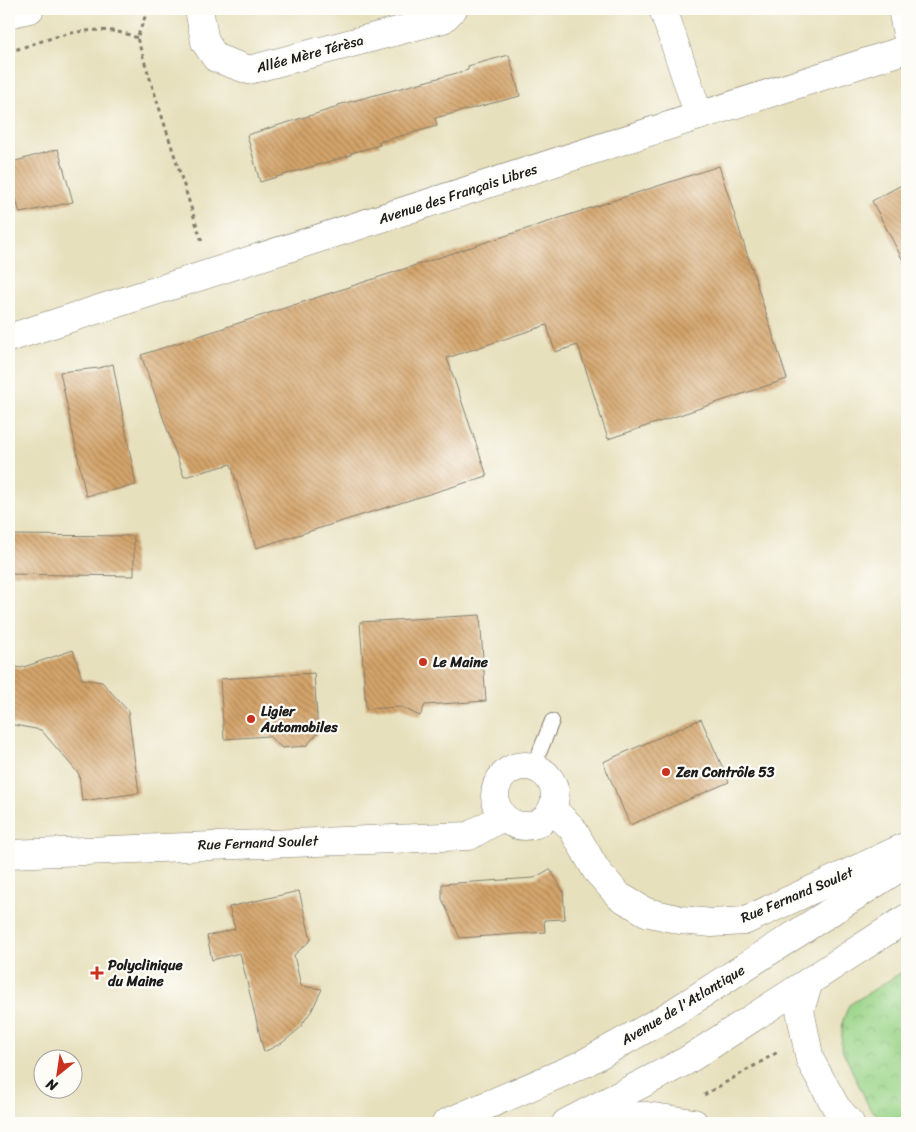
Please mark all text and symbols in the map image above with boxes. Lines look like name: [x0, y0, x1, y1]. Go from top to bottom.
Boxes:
street label: Allée Mère Térèsa: [253, 28, 366, 81]
street label: Avenue des Français Libres: [374, 156, 541, 232]
place label: Le Maine: [433, 650, 489, 675]
marker: Le Maine: [417, 656, 429, 668]
place label: Ligier Automobiles: [260, 699, 338, 740]
marker: Ligier Automobiles: [245, 713, 257, 725]
place label: Zen Contrôle 53: [675, 760, 775, 785]
marker: Zen Contrôle 53: [660, 766, 672, 778]
street label: Rue Fernand Soulet: [197, 828, 320, 858]
street label: Rue Fernand Soulet: [737, 859, 859, 930]
place label: Polyclinique du Maine: [108, 953, 183, 994]
street label: Avenue de l'Atlantique: [615, 958, 750, 1053]
marker: Polyclinique du Maine: [90, 966, 104, 980]
north arrow: [32, 1050, 82, 1100]
text: N: [41, 1071, 63, 1099]

